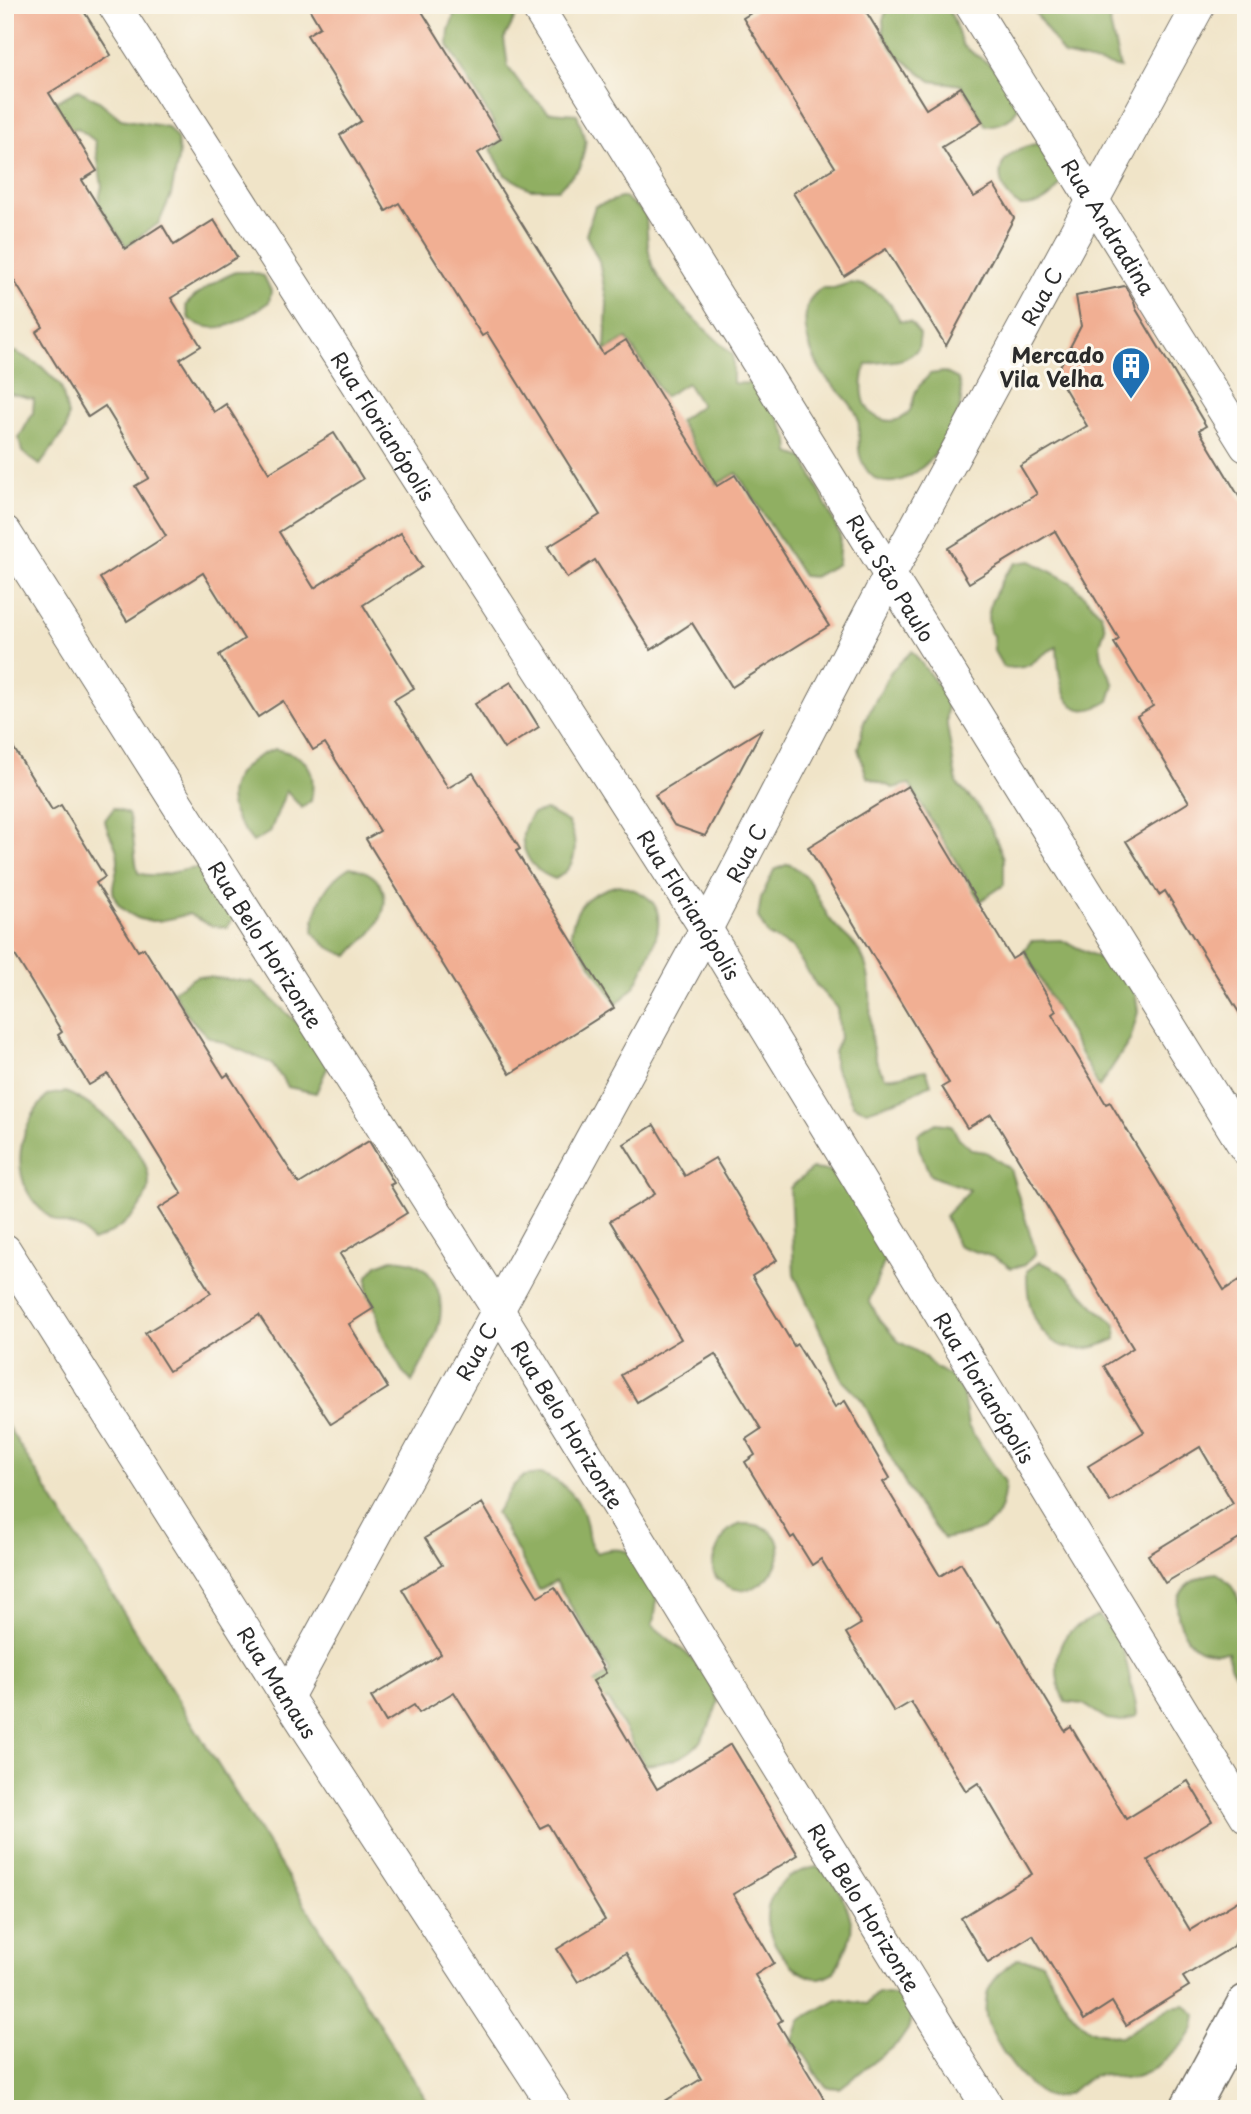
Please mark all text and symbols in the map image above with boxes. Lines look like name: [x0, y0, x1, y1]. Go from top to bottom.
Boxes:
street label: Rua Andradina: [1054, 152, 1164, 302]
street label: Rua C: [1012, 261, 1070, 331]
place label: Mercado Vila Velha: [1000, 338, 1104, 394]
street label: Rua Florianópolis: [324, 345, 444, 507]
building icon: Mercado Vila Velha: [1110, 345, 1152, 400]
street label: Rua São Paulo: [840, 508, 943, 648]
street label: Rua C: [717, 817, 774, 888]
street label: Rua Florianópolis: [630, 823, 749, 986]
street label: Rua Belo Horizonte: [201, 854, 331, 1034]
street label: Rua Florianópolis: [927, 1305, 1044, 1469]
street label: Rua C: [447, 1316, 505, 1386]
street label: Rua Belo Horizonte: [504, 1334, 632, 1515]
street label: Rua Manaus: [230, 1620, 326, 1745]
street label: Rua Belo Horizonte: [801, 1817, 929, 1998]

